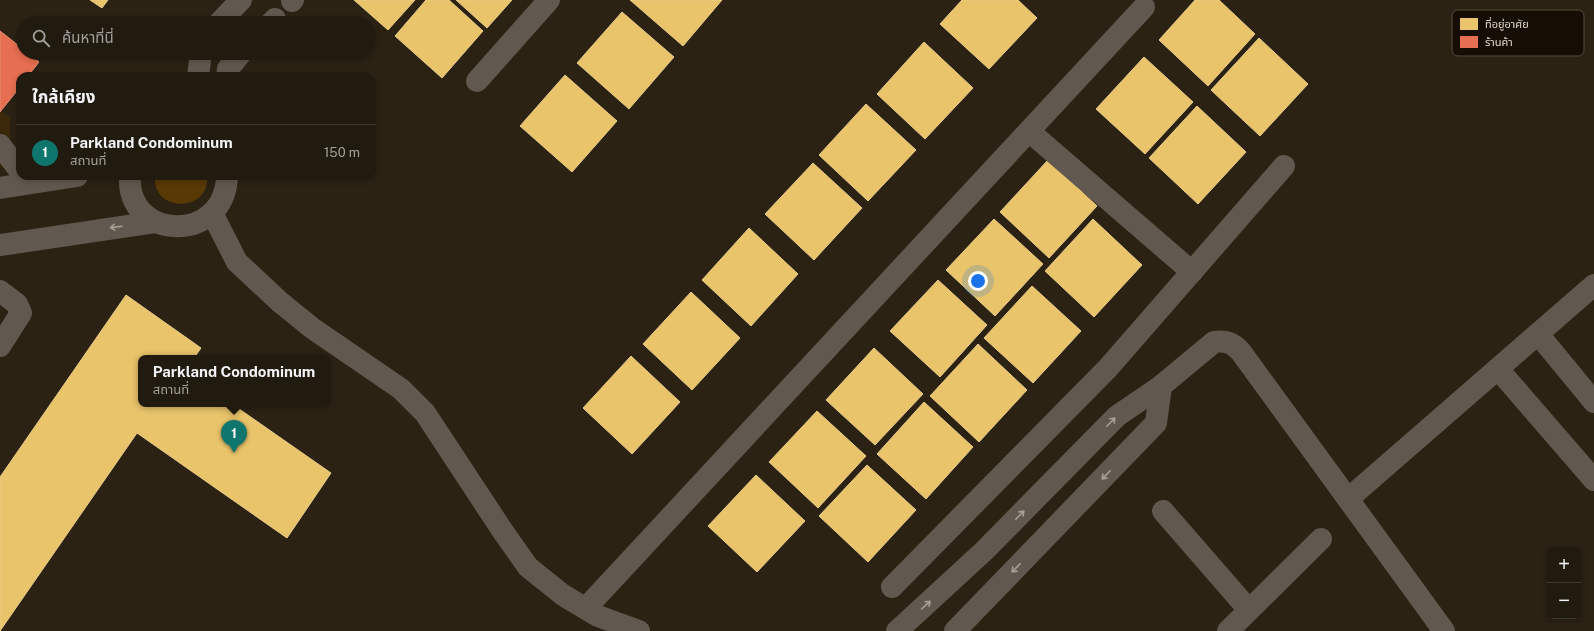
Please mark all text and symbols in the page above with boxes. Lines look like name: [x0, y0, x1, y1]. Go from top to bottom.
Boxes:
legend: [1452, 10, 1584, 56]
search box: [16, 16, 376, 60]
text: ที่อยู่อาศัย: [1485, 16, 1529, 31]
icon: search: [30, 27, 52, 49]
text: ค้นหาที่นี่: [62, 29, 114, 46]
text: ร้านค้า: [1485, 36, 1513, 48]
text: ใกล้เคียง: [32, 87, 95, 107]
text: Parkland Condominum: [70, 134, 233, 151]
text: 1: [42, 145, 48, 160]
text: 150 m: [324, 145, 360, 160]
text: สถานที่: [70, 153, 106, 168]
one-way arrow: [110, 223, 123, 230]
your location: [968, 271, 988, 291]
popup: [138, 355, 330, 407]
text: Parkland Condominum: [153, 363, 315, 380]
text: สถานที่: [153, 382, 189, 397]
one-way arrow: [1106, 417, 1116, 427]
pin: 1: [221, 420, 247, 453]
one-way arrow: [1101, 470, 1111, 480]
one-way arrow: [1015, 510, 1025, 520]
map controls: [1546, 547, 1582, 619]
button: +: [1546, 547, 1582, 583]
one-way arrow: [1011, 563, 1021, 573]
button: −: [1546, 583, 1582, 619]
one-way arrow: [921, 600, 931, 609]

